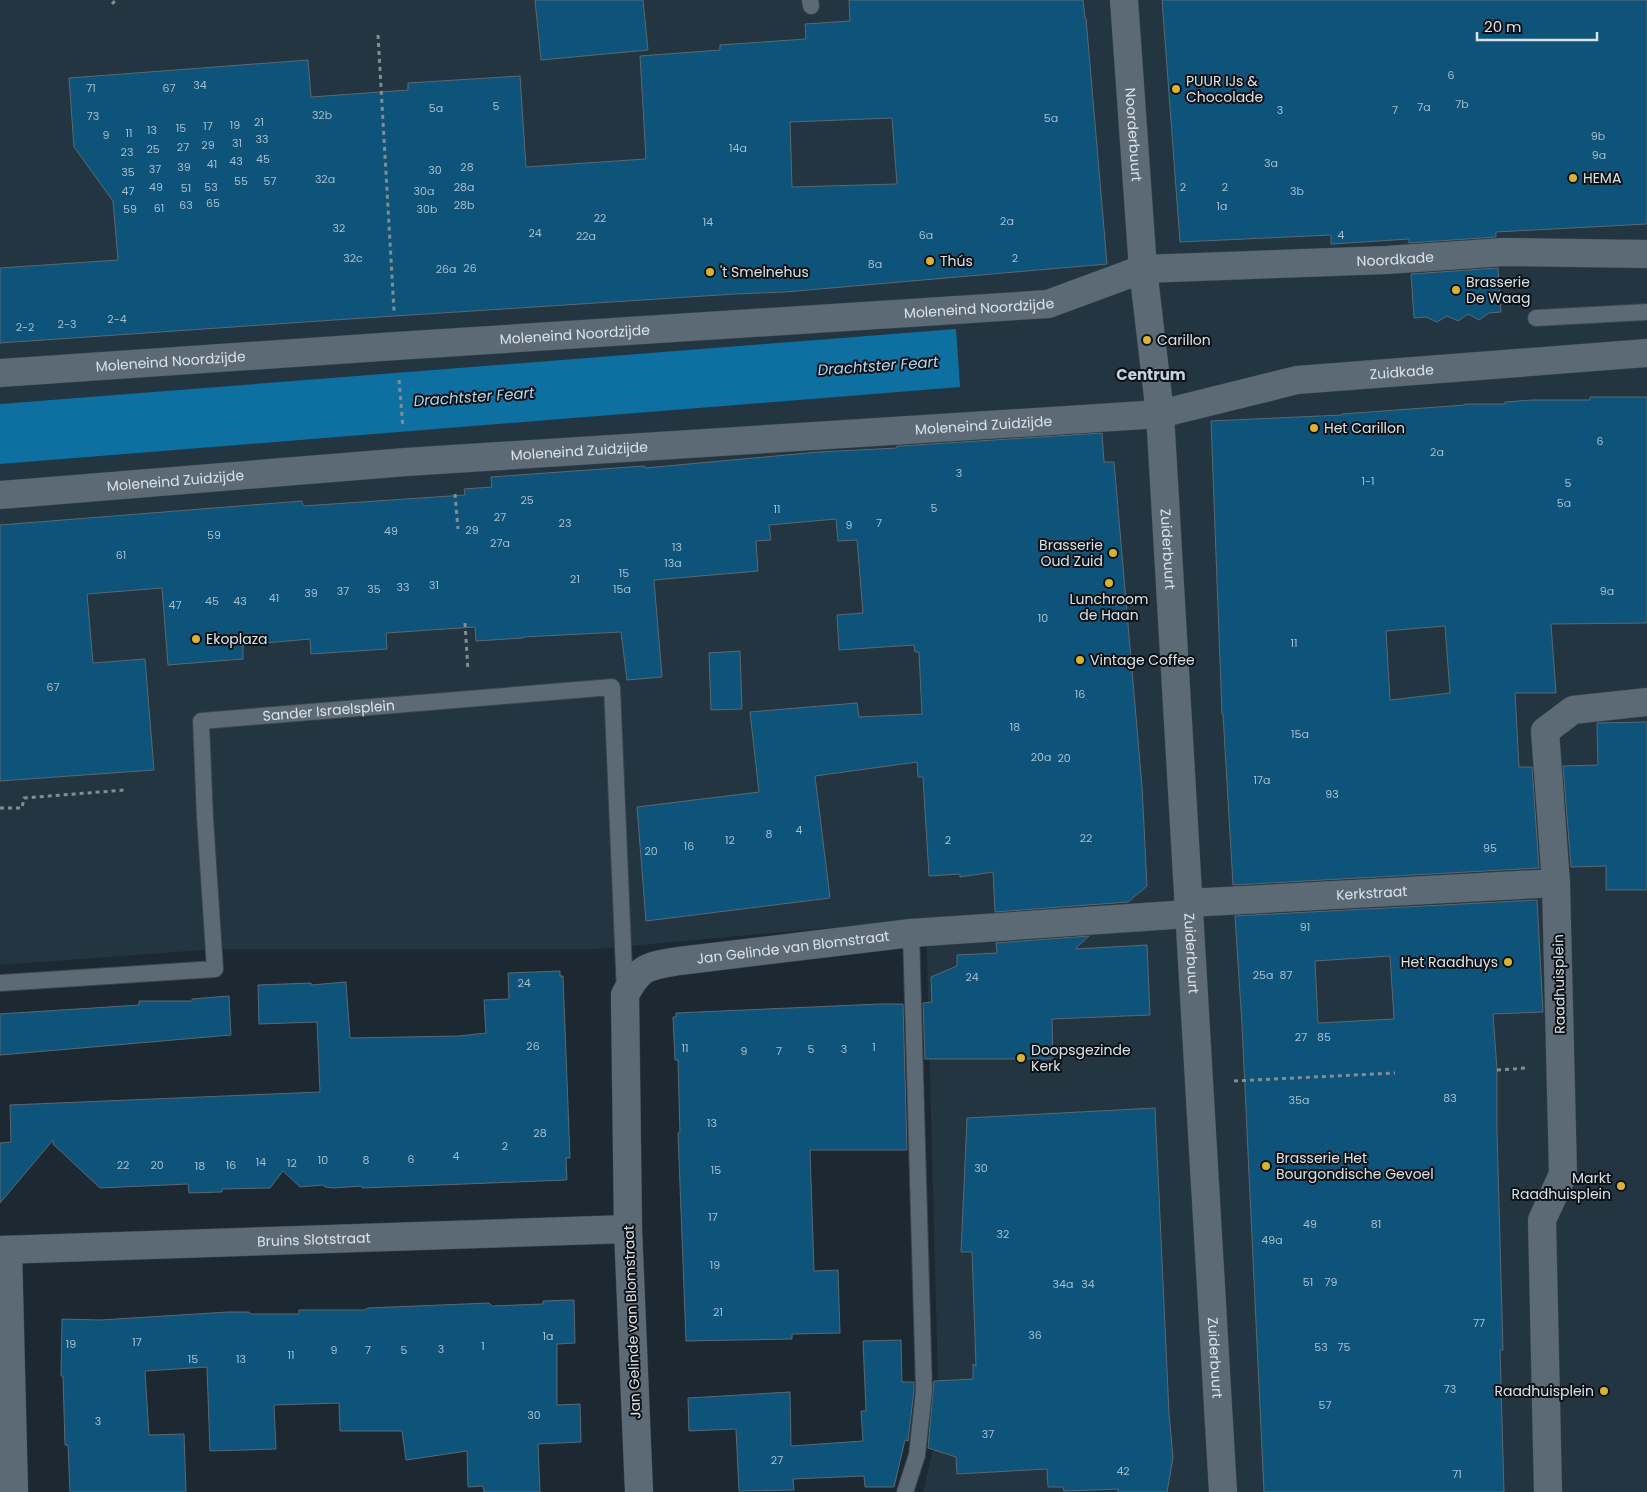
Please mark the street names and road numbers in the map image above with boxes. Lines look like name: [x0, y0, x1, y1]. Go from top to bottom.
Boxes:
street label: Noorderbuurt: [1120, 87, 1147, 182]
street label: Noordkade: [1356, 247, 1435, 271]
street label: Moleneind Noordzijde: [903, 292, 1057, 323]
street label: Moleneind Noordzijde: [499, 320, 651, 349]
street label: Moleneind Noordzijde: [95, 346, 247, 376]
street label: Zuidkade: [1369, 359, 1435, 384]
street label: Moleneind Zuidzijde: [914, 411, 1053, 440]
street label: Moleneind Zuidzijde: [510, 437, 649, 465]
street label: Moleneind Zuidzijde: [106, 465, 245, 496]
street label: Zuiderbuurt: [1156, 508, 1180, 590]
street label: Sander Israelsplein: [262, 695, 396, 726]
street label: Kerkstraat: [1336, 881, 1408, 905]
street label: Zuiderbuurt: [1179, 912, 1204, 995]
street label: Jan Gelinde van Blomstraat: [695, 926, 891, 969]
street label: Raadhuisplein: [1548, 934, 1570, 1034]
street label: Jan Gelinde van Blomstraat: [619, 1225, 645, 1419]
street label: Bruins Slotstraat: [257, 1228, 371, 1251]
street label: Zuiderbuurt: [1203, 1317, 1228, 1399]

